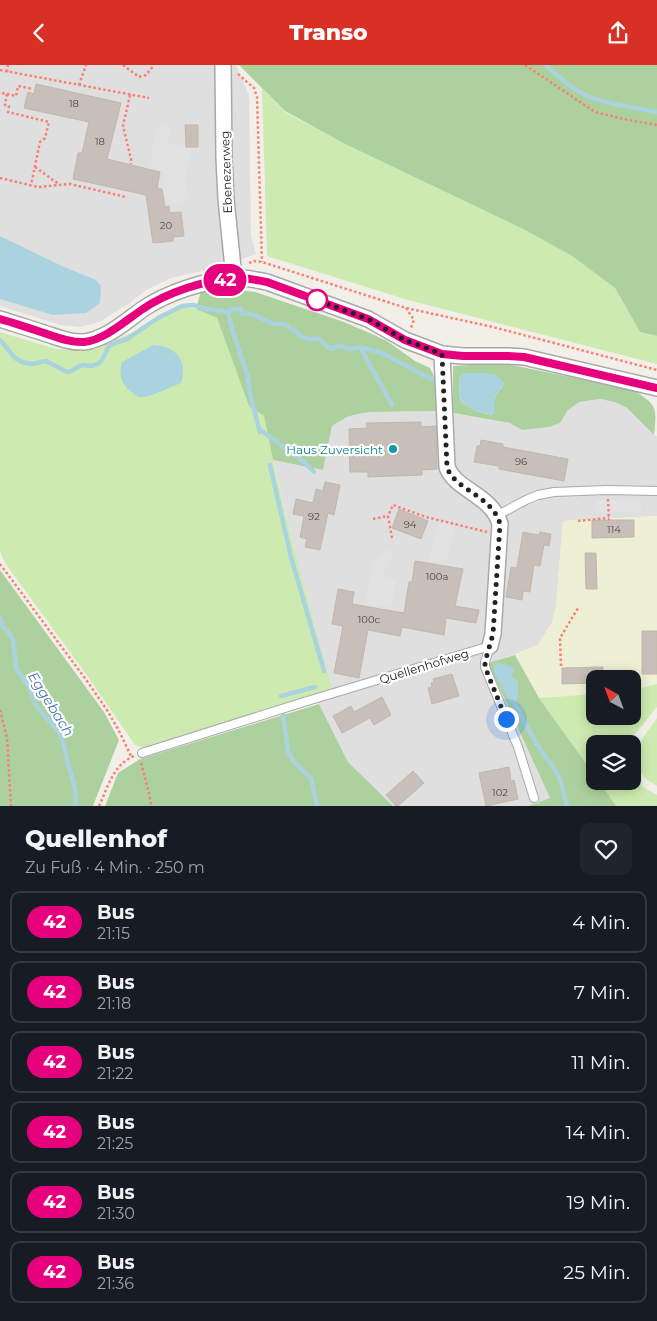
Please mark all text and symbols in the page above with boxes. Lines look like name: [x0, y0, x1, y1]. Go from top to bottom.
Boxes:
icon: back: [25, 19, 53, 47]
text: Transo: [289, 19, 368, 46]
icon: share: [604, 19, 632, 47]
house number: 18: [69, 97, 79, 110]
street label: Ebenezerweg: [217, 130, 235, 214]
house number: 18: [95, 135, 105, 148]
house number: 20: [160, 219, 173, 232]
line badge: 42: [202, 264, 248, 296]
text: 42: [213, 269, 237, 291]
unlabelled marker: [306, 289, 328, 311]
place label: Haus Zuversicht: [286, 442, 383, 457]
marker: Haus Zuversicht: [387, 443, 399, 455]
house number: 96: [515, 455, 527, 468]
house number: 92: [308, 510, 320, 523]
house number: 94: [404, 518, 417, 531]
house number: 114: [607, 523, 621, 536]
house number: 100a: [426, 570, 448, 583]
house number: 100c: [358, 613, 381, 626]
street label: Quellenhofweg: [377, 645, 471, 687]
water label: Eggebach: [24, 668, 78, 740]
north arrow: [586, 670, 641, 725]
map controls: [586, 670, 641, 790]
your location: [494, 707, 519, 732]
button: layers: [586, 735, 641, 790]
house number: 102: [492, 786, 508, 799]
button: heart: [580, 823, 632, 875]
text: Quellenhof: [25, 824, 167, 853]
text: Zu Fuß · 4 Min. · 250 m: [25, 858, 205, 877]
text: Bus: [97, 901, 135, 924]
text: 42: [43, 911, 66, 933]
text: 4 Min.: [572, 911, 630, 934]
text: 21:15: [97, 924, 130, 943]
text: Bus: [97, 971, 135, 994]
text: 42: [43, 981, 66, 1003]
text: 7 Min.: [574, 981, 630, 1004]
text: 21:18: [97, 994, 131, 1013]
text: Bus: [97, 1041, 135, 1064]
text: 42: [43, 1051, 66, 1073]
text: 11 Min.: [571, 1051, 630, 1074]
text: 21:22: [97, 1064, 133, 1083]
text: Bus: [97, 1111, 135, 1134]
text: 42: [43, 1121, 66, 1143]
text: 14 Min.: [565, 1121, 630, 1144]
text: 21:25: [97, 1134, 133, 1153]
text: Bus: [97, 1181, 135, 1204]
text: 42: [43, 1191, 66, 1213]
text: 19 Min.: [566, 1191, 630, 1214]
text: 21:30: [97, 1204, 135, 1223]
text: Bus: [97, 1251, 135, 1274]
text: 42: [43, 1261, 66, 1283]
text: 25 Min.: [563, 1261, 630, 1284]
text: 21:36: [97, 1274, 134, 1293]

